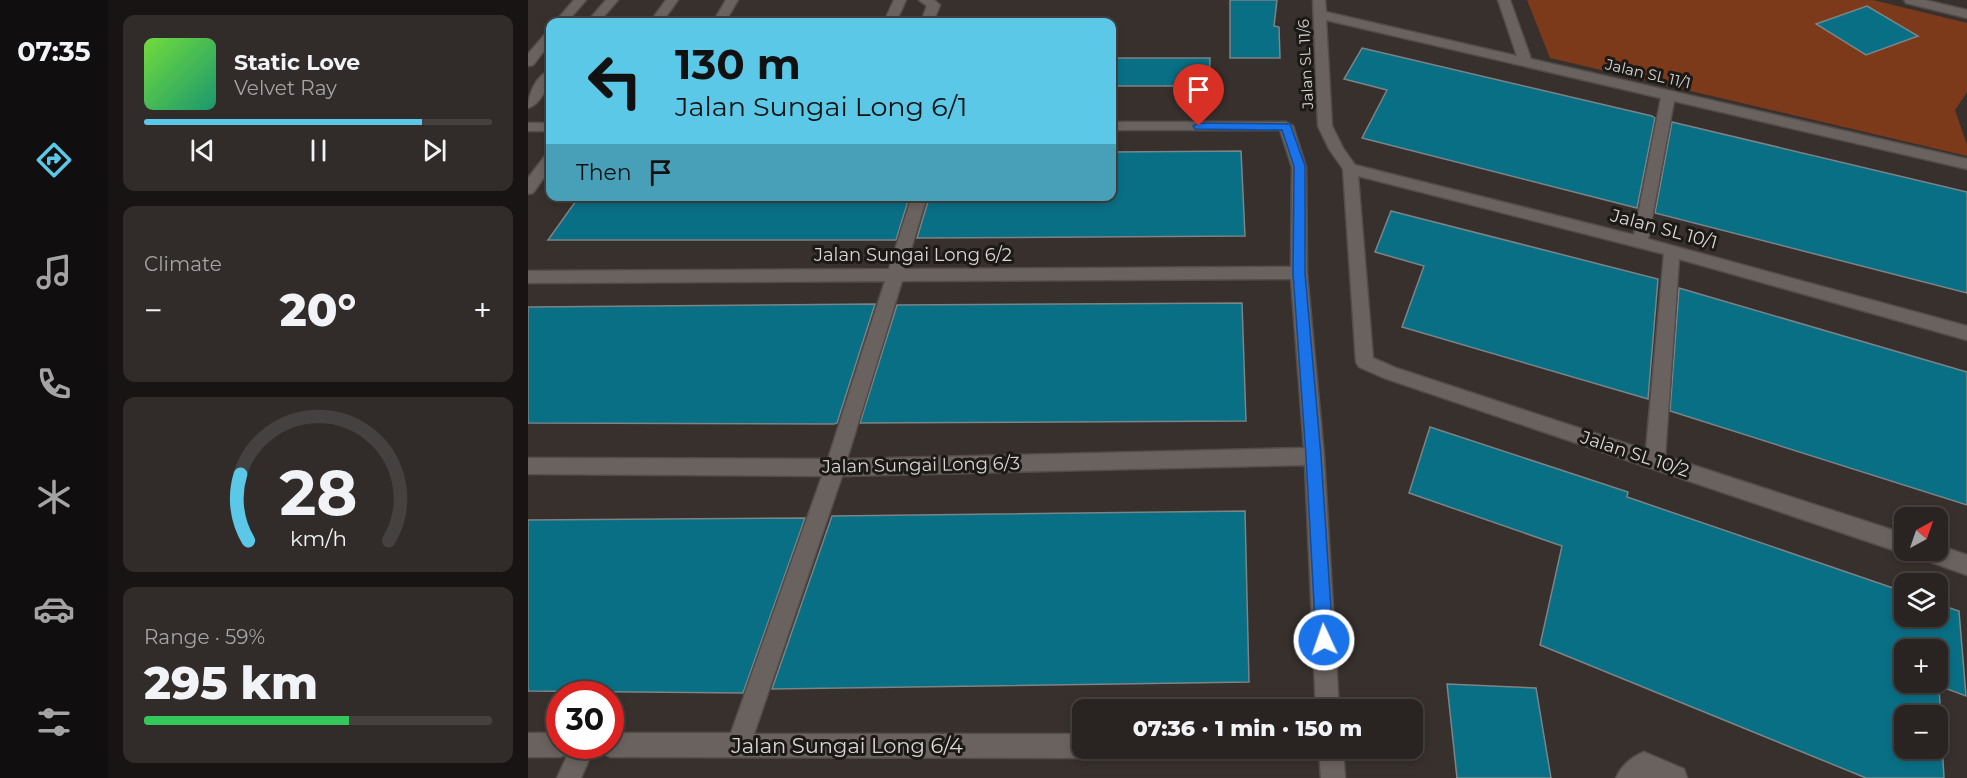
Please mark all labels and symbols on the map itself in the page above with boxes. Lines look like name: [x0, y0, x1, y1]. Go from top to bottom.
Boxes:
street label: Jalan SL 11/6: [1294, 19, 1317, 110]
street label: Jalan SL 11/1: [1603, 54, 1693, 93]
pin: [1173, 64, 1224, 126]
street label: Jalan SL 10/1: [1607, 204, 1720, 254]
street label: Jalan Sungai Long 6/2: [813, 244, 1012, 266]
street label: Jalan SL 10/2: [1577, 426, 1692, 482]
street label: Jalan Sungai Long 6/3: [821, 452, 1020, 478]
north arrow: [1894, 507, 1948, 561]
position arrow: [1292, 608, 1356, 672]
speed limit sign: 30: [546, 681, 624, 759]
street label: Jalan Sungai Long 6/4: [730, 733, 963, 758]

